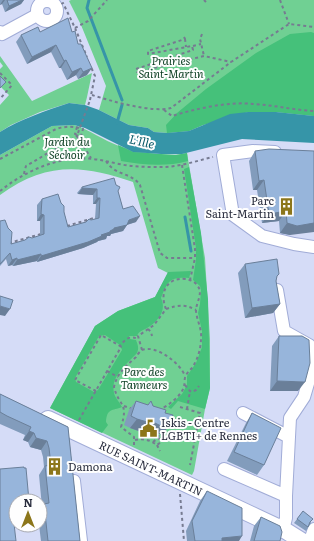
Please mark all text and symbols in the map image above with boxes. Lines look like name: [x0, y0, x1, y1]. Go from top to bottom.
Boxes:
park label: Prairies Saint-Martin: [138, 52, 204, 81]
water label: L'Ille: [127, 129, 157, 153]
park label: Jardin du Séchoir: [44, 133, 90, 162]
place label: Parc Saint-Martin: [205, 192, 275, 221]
building icon: Parc Saint-Martin: [277, 196, 297, 216]
park label: Parc des Tanneurs: [121, 363, 167, 392]
place label: Iskis - Centre LGBTI+ de Rennes: [161, 414, 257, 443]
public building icon: Iskis - Centre LGBTI+ de Rennes: [138, 418, 158, 438]
street label: RUE SAINT-MARTIN: [97, 436, 206, 499]
building icon: Damona: [45, 456, 65, 476]
place label: Damona: [68, 458, 112, 474]
north arrow: [8, 493, 48, 533]
text: N: [23, 494, 33, 510]

